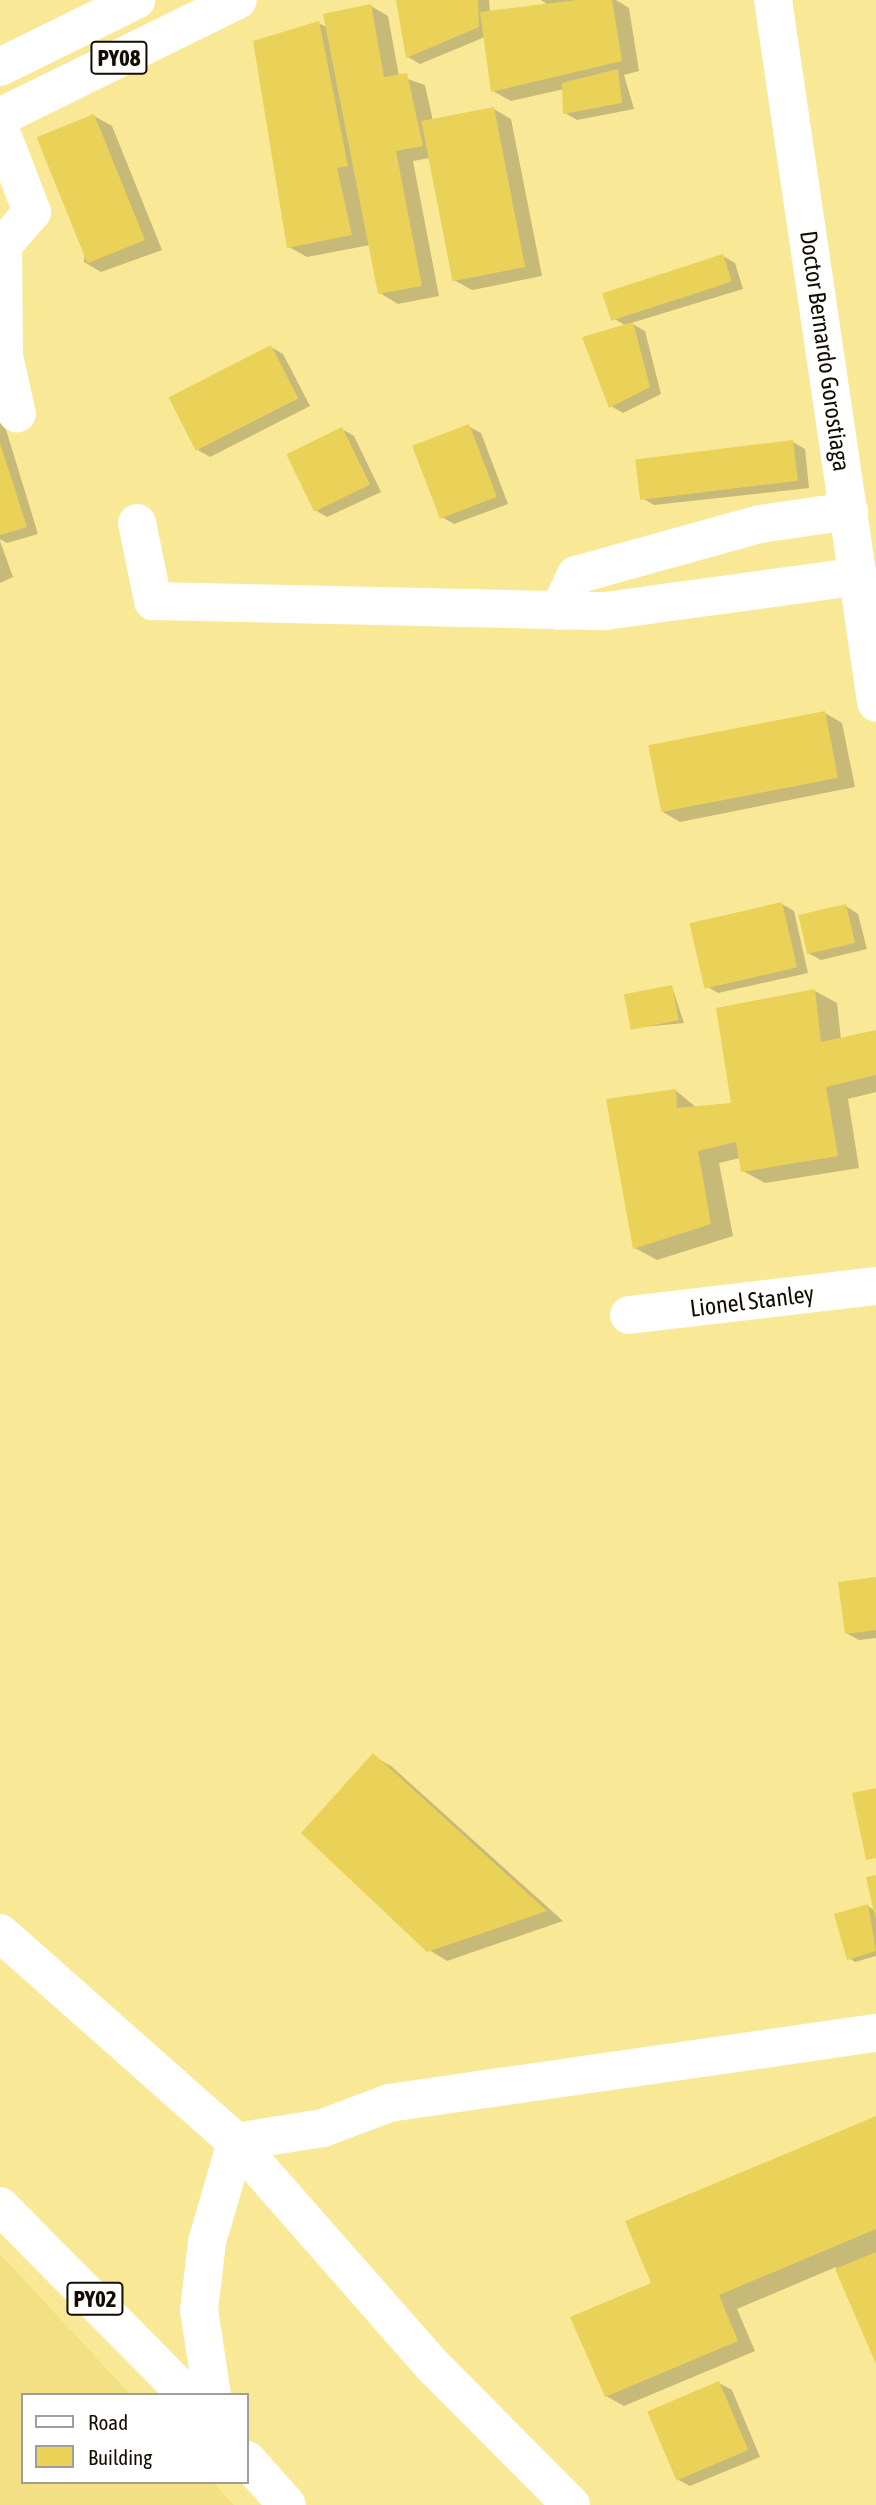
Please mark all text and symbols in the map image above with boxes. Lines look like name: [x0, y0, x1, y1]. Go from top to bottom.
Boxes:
road number: PY08: [89, 39, 149, 78]
street label: Doctor Bernardo Gorostiaga: [794, 229, 856, 473]
street label: Lionel Stanley: [688, 1279, 816, 1323]
road number: PY02: [65, 2280, 125, 2318]
legend: [21, 2393, 248, 2484]
text: Road: [88, 2410, 128, 2434]
text: Building: [88, 2445, 152, 2469]

